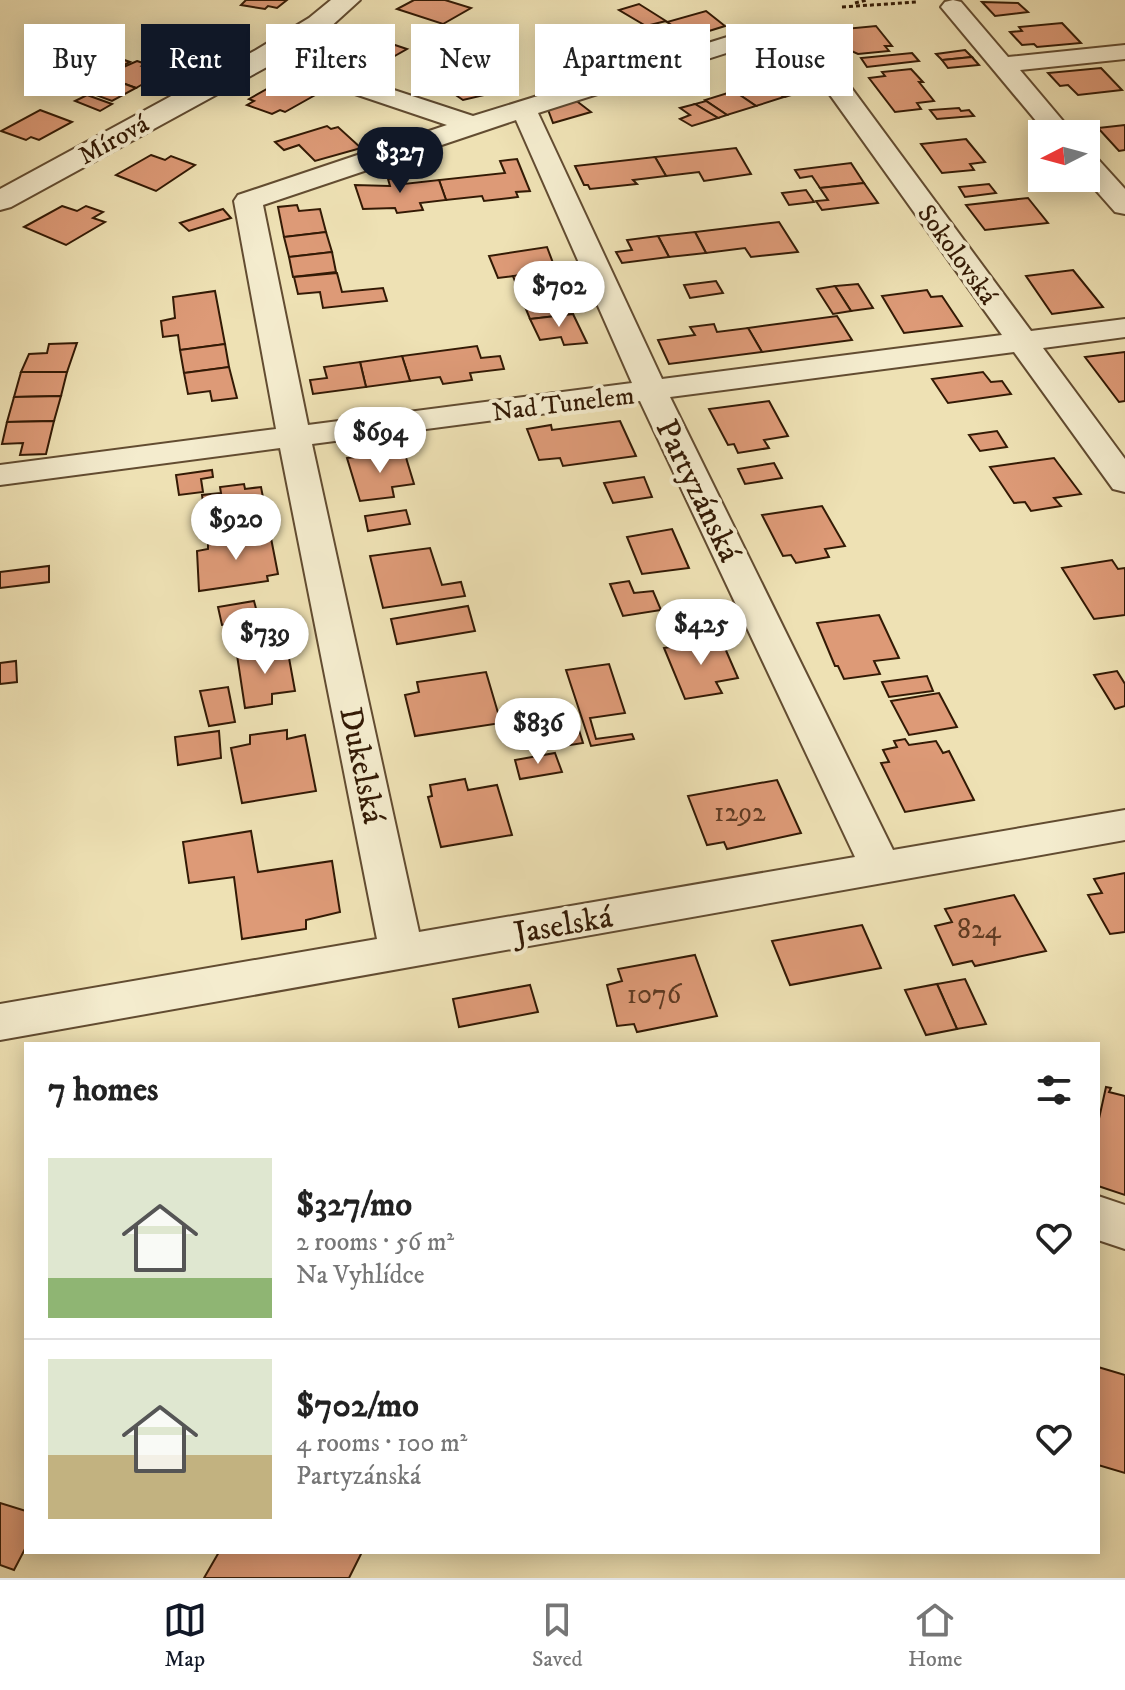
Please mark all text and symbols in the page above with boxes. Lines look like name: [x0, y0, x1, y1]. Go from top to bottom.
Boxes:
chip: Buy: [24, 24, 125, 96]
chip: Rent: [141, 24, 250, 96]
chip: Filters: [266, 24, 395, 96]
chip: New: [411, 24, 519, 96]
chip: Apartment: [535, 24, 710, 96]
chip: House: [726, 24, 853, 96]
street label: Mírová: [73, 108, 155, 173]
north arrow: [1028, 120, 1100, 192]
map controls: [1028, 120, 1100, 192]
pin: $327: [353, 127, 447, 195]
text: $327: [375, 136, 425, 169]
street label: Sokolovská: [909, 198, 1004, 311]
pin: $702: [512, 261, 606, 329]
text: $702: [532, 270, 586, 303]
street label: Nad Tunelem: [490, 379, 636, 430]
pin: $694: [333, 407, 427, 475]
street label: Partyzánská: [646, 413, 749, 569]
text: $694: [352, 416, 408, 449]
pin: $920: [189, 494, 283, 562]
text: $920: [209, 503, 263, 536]
pin: $425: [654, 599, 748, 667]
pin: $739: [218, 608, 312, 676]
text: $425: [674, 608, 728, 641]
text: $739: [240, 617, 290, 650]
pin: $836: [491, 698, 585, 766]
street label: Dukelská: [329, 704, 393, 828]
text: $836: [513, 707, 563, 740]
house number: 1292: [714, 795, 766, 830]
street label: Jaselská: [508, 898, 616, 955]
house number: 824: [957, 912, 1002, 947]
house number: 1076: [627, 977, 683, 1012]
icon: filters: [1032, 1068, 1076, 1112]
text: 7 homes: [48, 1069, 158, 1111]
text: $327/mo: [296, 1184, 412, 1226]
icon: home: [112, 1190, 208, 1286]
icon: heart: [1032, 1216, 1076, 1260]
text: 2 rooms · 56 m²: [296, 1226, 454, 1259]
text: Na Vyhlídce: [296, 1259, 424, 1292]
text: $702/mo: [296, 1385, 419, 1427]
icon: home: [112, 1391, 208, 1487]
icon: heart: [1032, 1417, 1076, 1461]
text: 4 rooms · 100 m²: [296, 1427, 467, 1460]
text: Partyzánská: [296, 1460, 421, 1493]
tab: Map: [163, 1598, 207, 1673]
tab: Saved: [532, 1598, 583, 1673]
tab: Home: [908, 1598, 962, 1673]

